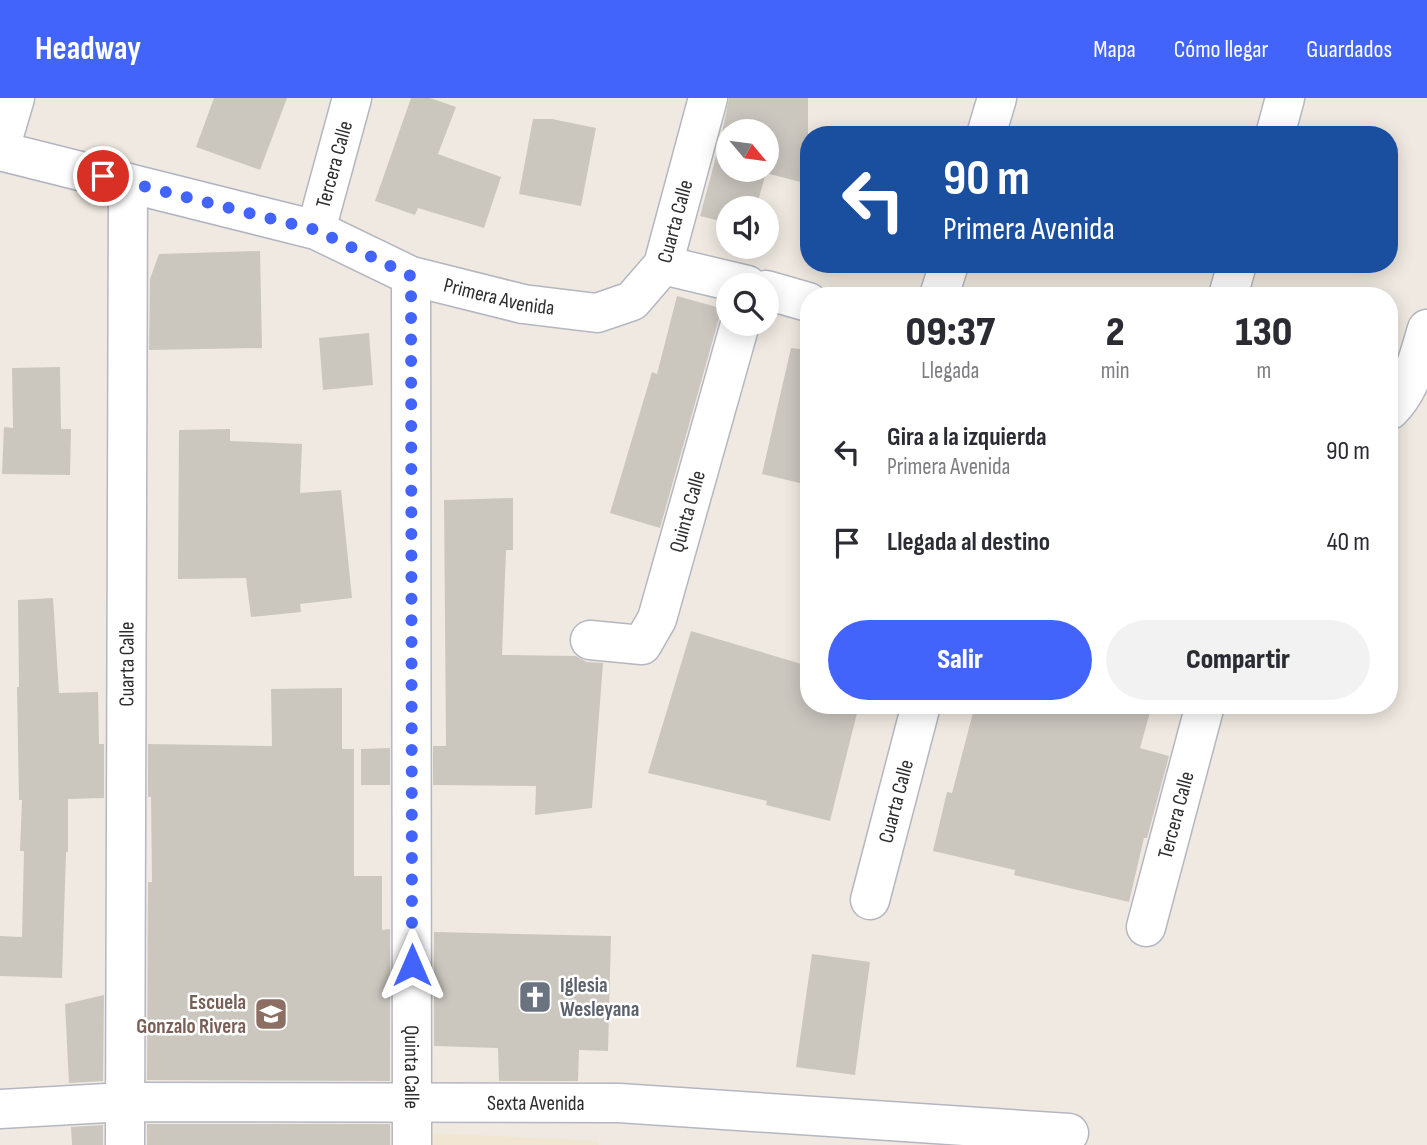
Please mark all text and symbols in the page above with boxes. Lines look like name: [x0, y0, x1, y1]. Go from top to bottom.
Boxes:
text: Headway: [35, 29, 141, 69]
text: Mapa: [1093, 35, 1136, 64]
text: Cómo llegar: [1174, 35, 1268, 64]
text: Guardados: [1306, 35, 1392, 64]
street label: Tercera Calle: [311, 118, 358, 211]
north arrow: [716, 119, 779, 182]
map controls: [716, 119, 779, 336]
pin: [73, 146, 133, 206]
text: 90 m: [943, 150, 1030, 209]
icon: left: [828, 154, 919, 245]
icon: arrive: [84, 157, 122, 195]
street label: Cuarta Calle: [652, 177, 698, 266]
button: sound: [716, 196, 779, 259]
text: Primera Avenida: [943, 210, 1115, 249]
street label: Primera Avenida: [441, 273, 556, 321]
button: search: [716, 273, 779, 336]
text: 09:37: [906, 307, 995, 358]
text: 2: [1106, 307, 1125, 358]
text: 130: [1235, 307, 1292, 358]
text: Llegada: [921, 357, 979, 385]
text: min: [1101, 357, 1130, 385]
text: m: [1256, 357, 1271, 385]
text: Gira a la izquierda: [887, 422, 1047, 453]
icon: left: [828, 433, 866, 471]
text: 90 m: [1326, 436, 1370, 467]
text: Primera Avenida: [887, 453, 1010, 481]
street label: Quinta Calle: [664, 468, 711, 555]
icon: arrive: [828, 524, 866, 562]
text: Llegada al destino: [887, 527, 1050, 558]
text: 40 m: [1327, 527, 1370, 558]
button: Salir: [828, 620, 1092, 700]
button: Compartir: [1106, 620, 1370, 700]
street label: Cuarta Calle: [114, 621, 140, 707]
street label: Cuarta Calle: [873, 757, 919, 846]
street label: Tercera Calle: [1153, 769, 1200, 861]
position arrow: [375, 928, 449, 1002]
place label: Iglesia Wesleyana: [560, 973, 639, 1022]
church icon: Iglesia Wesleyana: [516, 978, 554, 1016]
place label: Escuela Gonzalo Rivera: [136, 990, 246, 1039]
school or university icon: Escuela Gonzalo Rivera: [252, 995, 290, 1033]
street label: Quinta Calle: [399, 1025, 424, 1109]
street label: Sexta Avenida: [487, 1091, 585, 1116]

